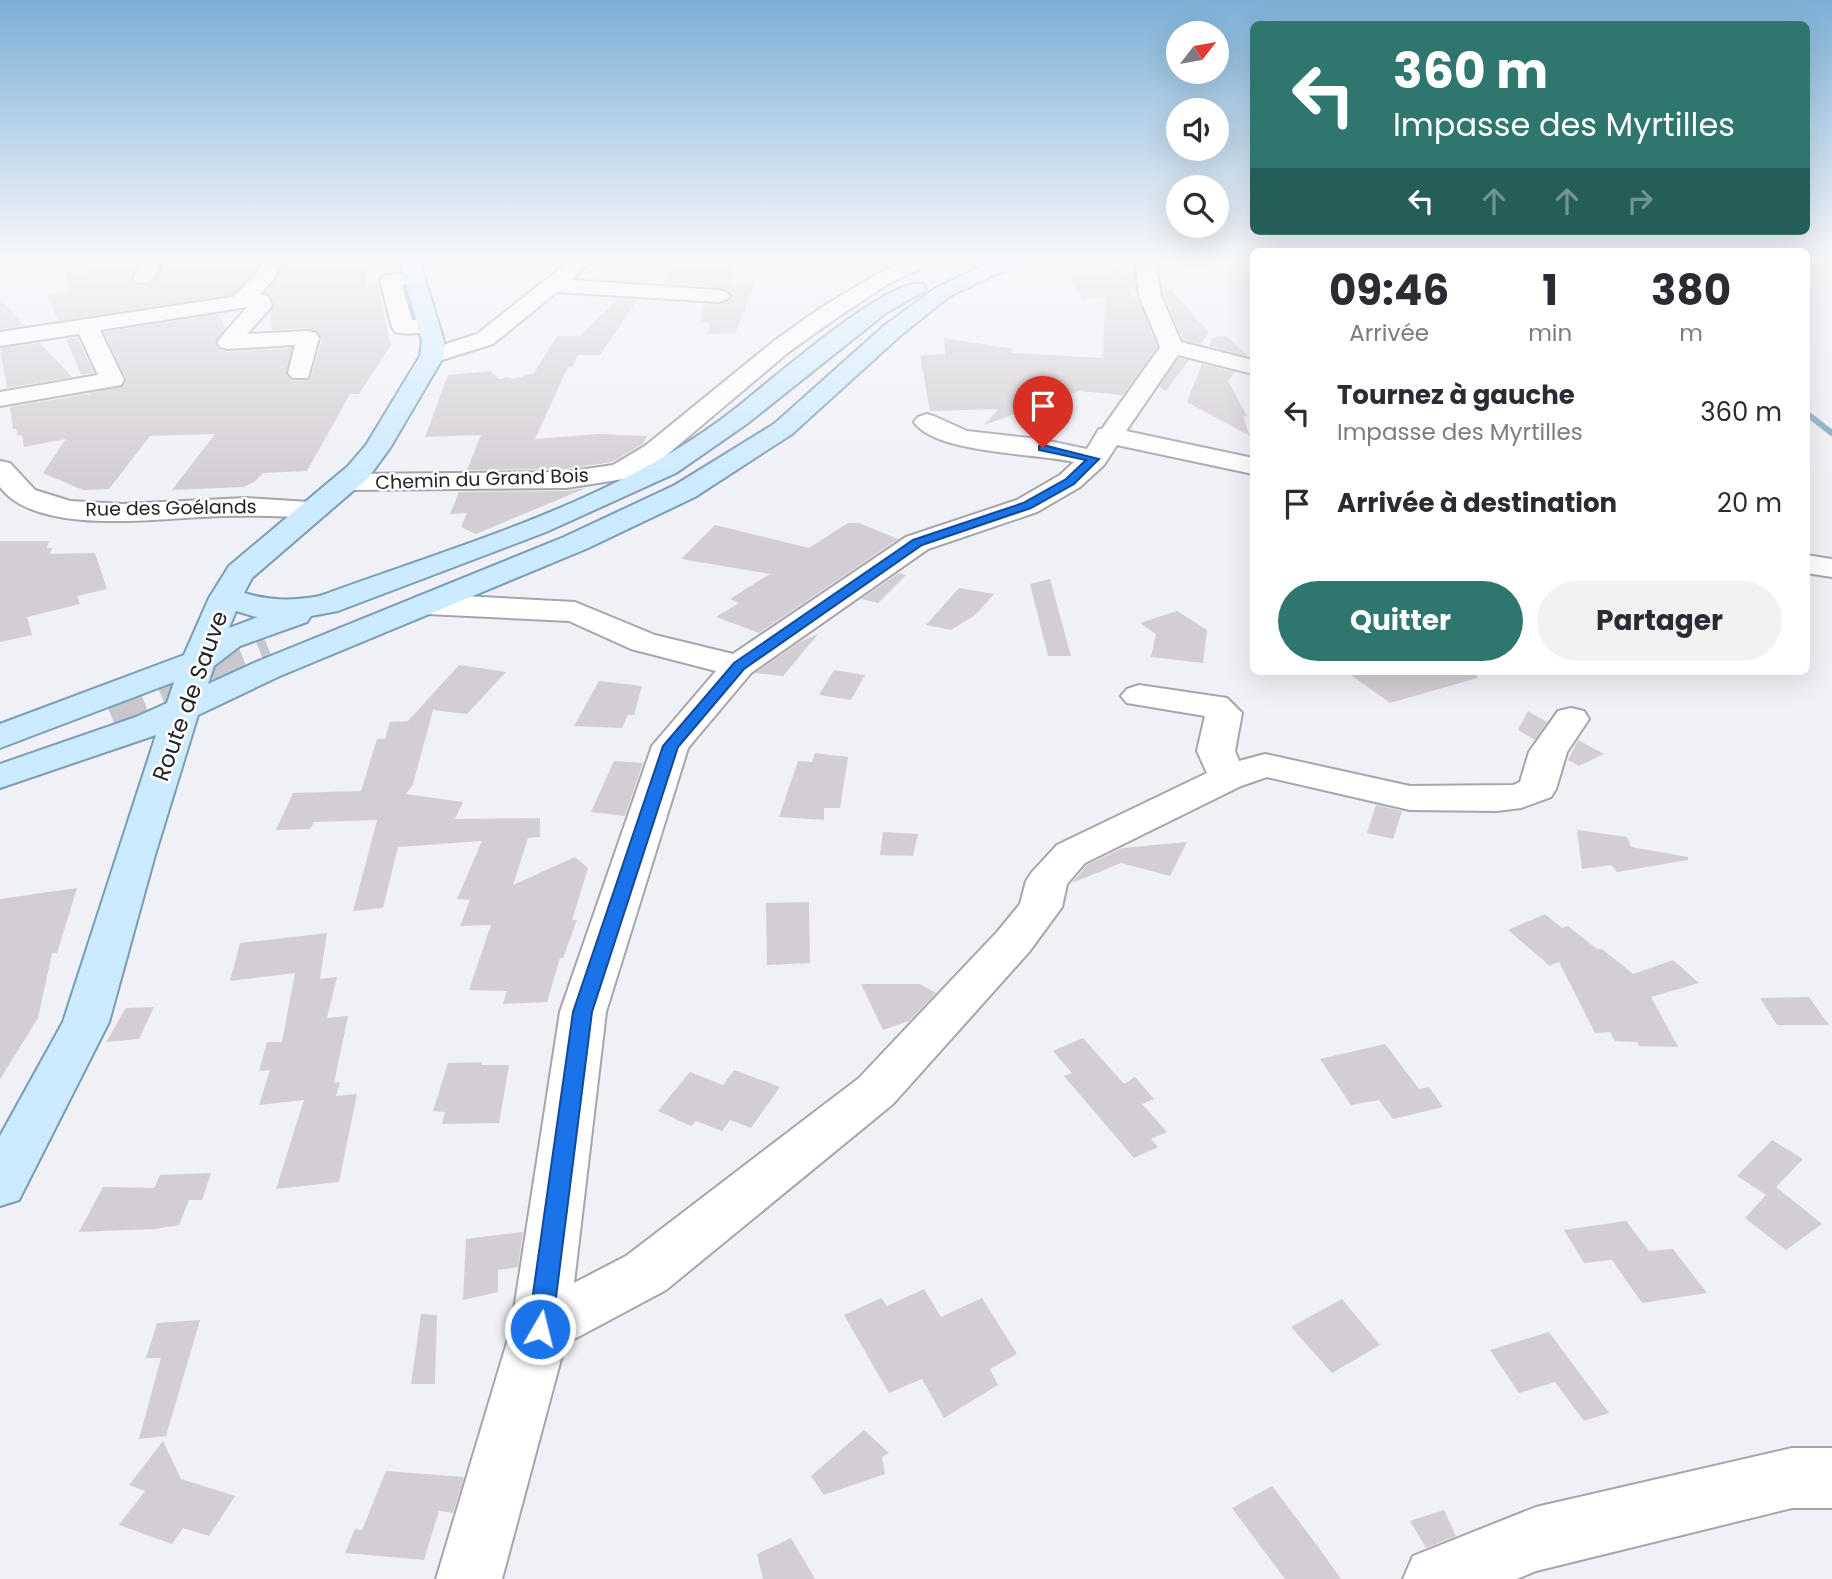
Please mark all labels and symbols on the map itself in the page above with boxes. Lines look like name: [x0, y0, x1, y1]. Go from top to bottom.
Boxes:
north arrow: [1166, 21, 1228, 84]
pin: [1013, 376, 1073, 448]
street label: Chemin du Grand Bois: [375, 462, 589, 496]
street label: Rue des Goélands: [85, 493, 257, 523]
street label: Route de Sauve: [144, 606, 236, 786]
position arrow: [503, 1292, 577, 1366]

